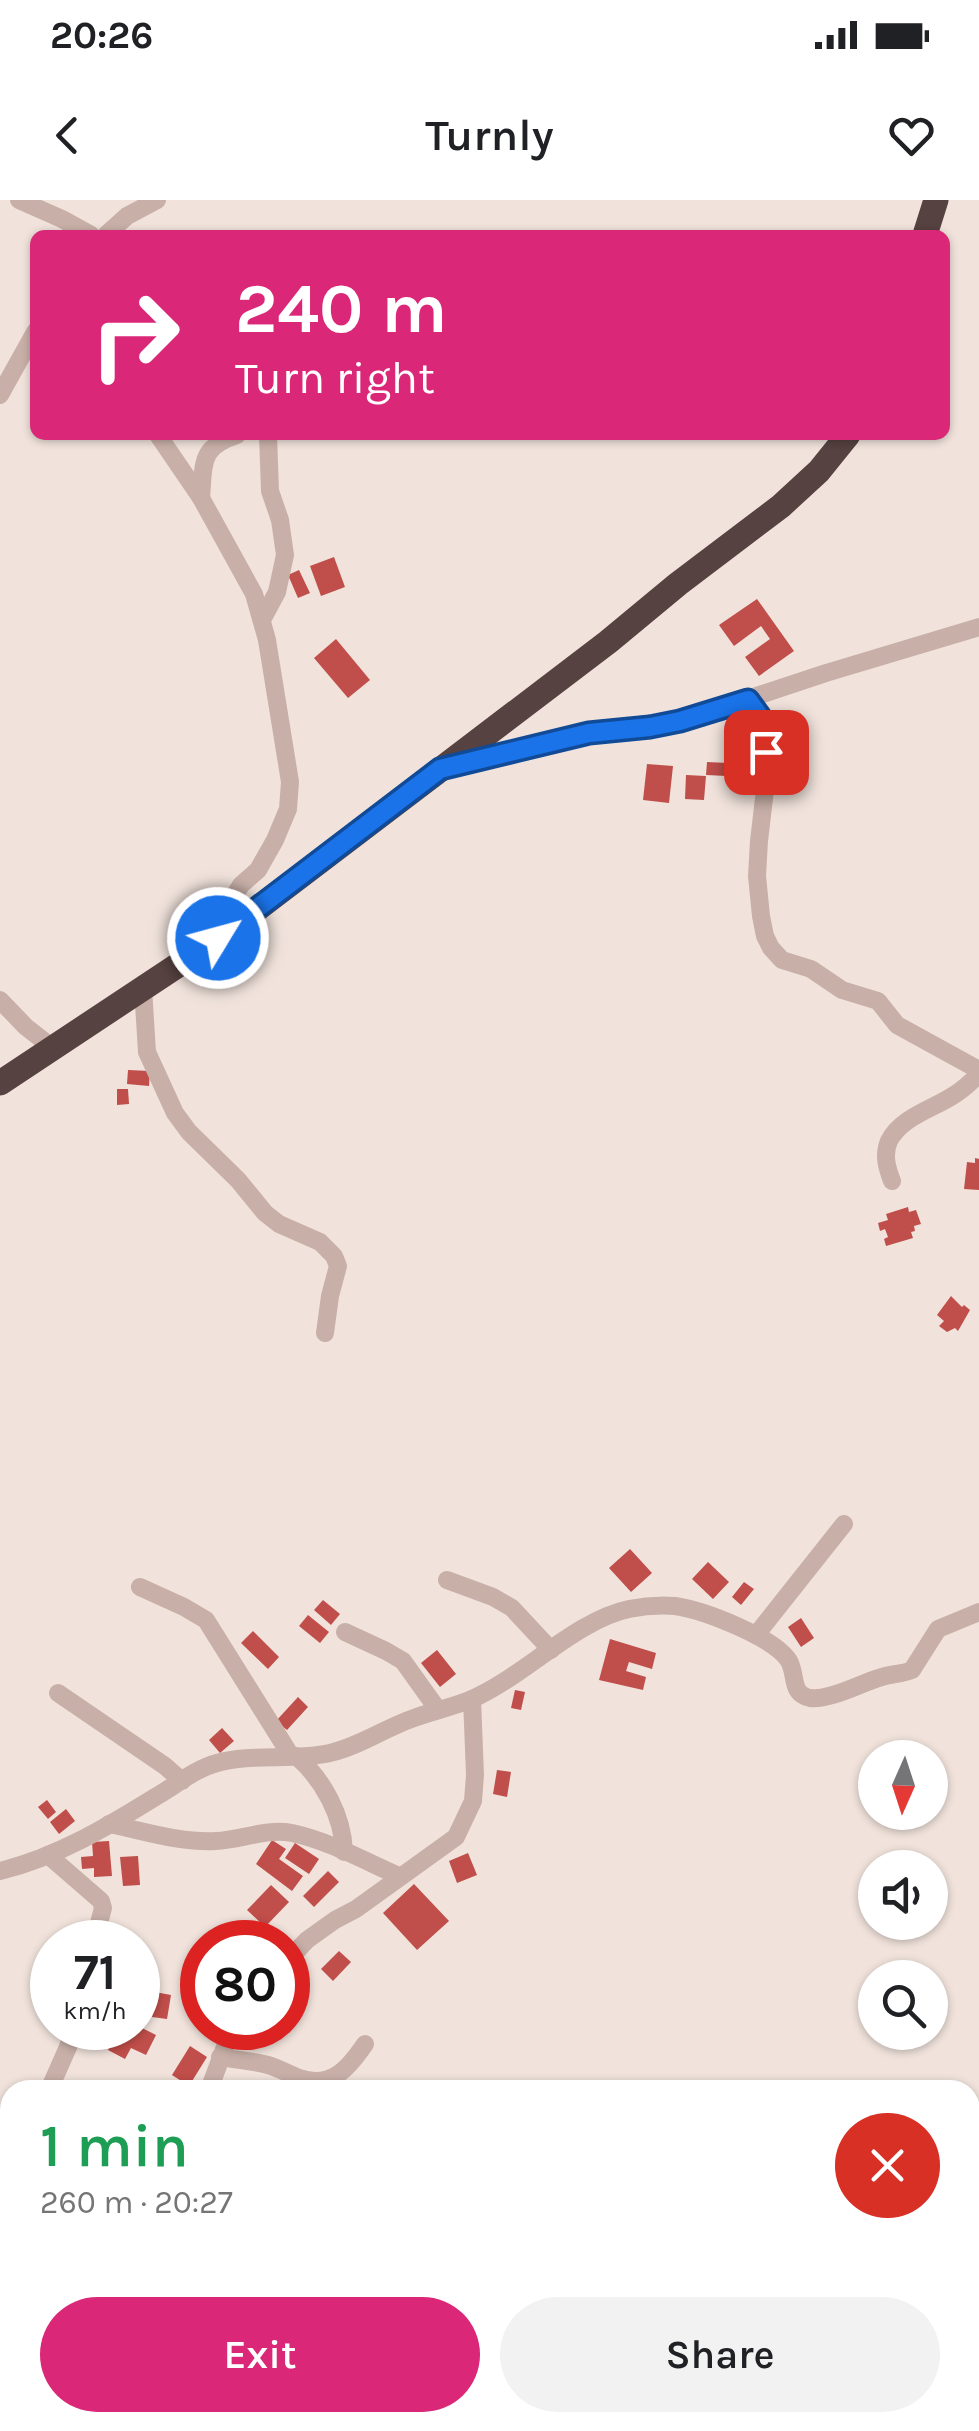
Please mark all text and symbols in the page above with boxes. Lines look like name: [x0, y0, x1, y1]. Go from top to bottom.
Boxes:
text: 20:26: [50, 13, 153, 58]
icon: back: [40, 108, 95, 163]
icon: heart: [884, 108, 939, 163]
text: Turnly: [425, 109, 554, 161]
text: 240 m: [235, 268, 447, 350]
icon: right: [70, 270, 200, 400]
text: Turn right: [235, 352, 435, 404]
pin: [724, 710, 809, 795]
icon: arrive: [739, 725, 794, 780]
position arrow: [166, 886, 270, 990]
north arrow: [858, 1740, 948, 1830]
map controls: [858, 1740, 948, 2050]
button: sound: [858, 1850, 948, 1940]
speed limit sign: 80: [180, 1920, 310, 2050]
text: 71: [74, 1943, 116, 2002]
button: search: [858, 1960, 948, 2050]
text: km/h: [63, 1996, 127, 2025]
text: 1 min: [40, 2111, 189, 2181]
button: close: [835, 2113, 940, 2218]
text: 260 m · 20:27: [40, 2184, 233, 2221]
button: Exit: [40, 2297, 480, 2412]
button: Share: [500, 2297, 940, 2412]

